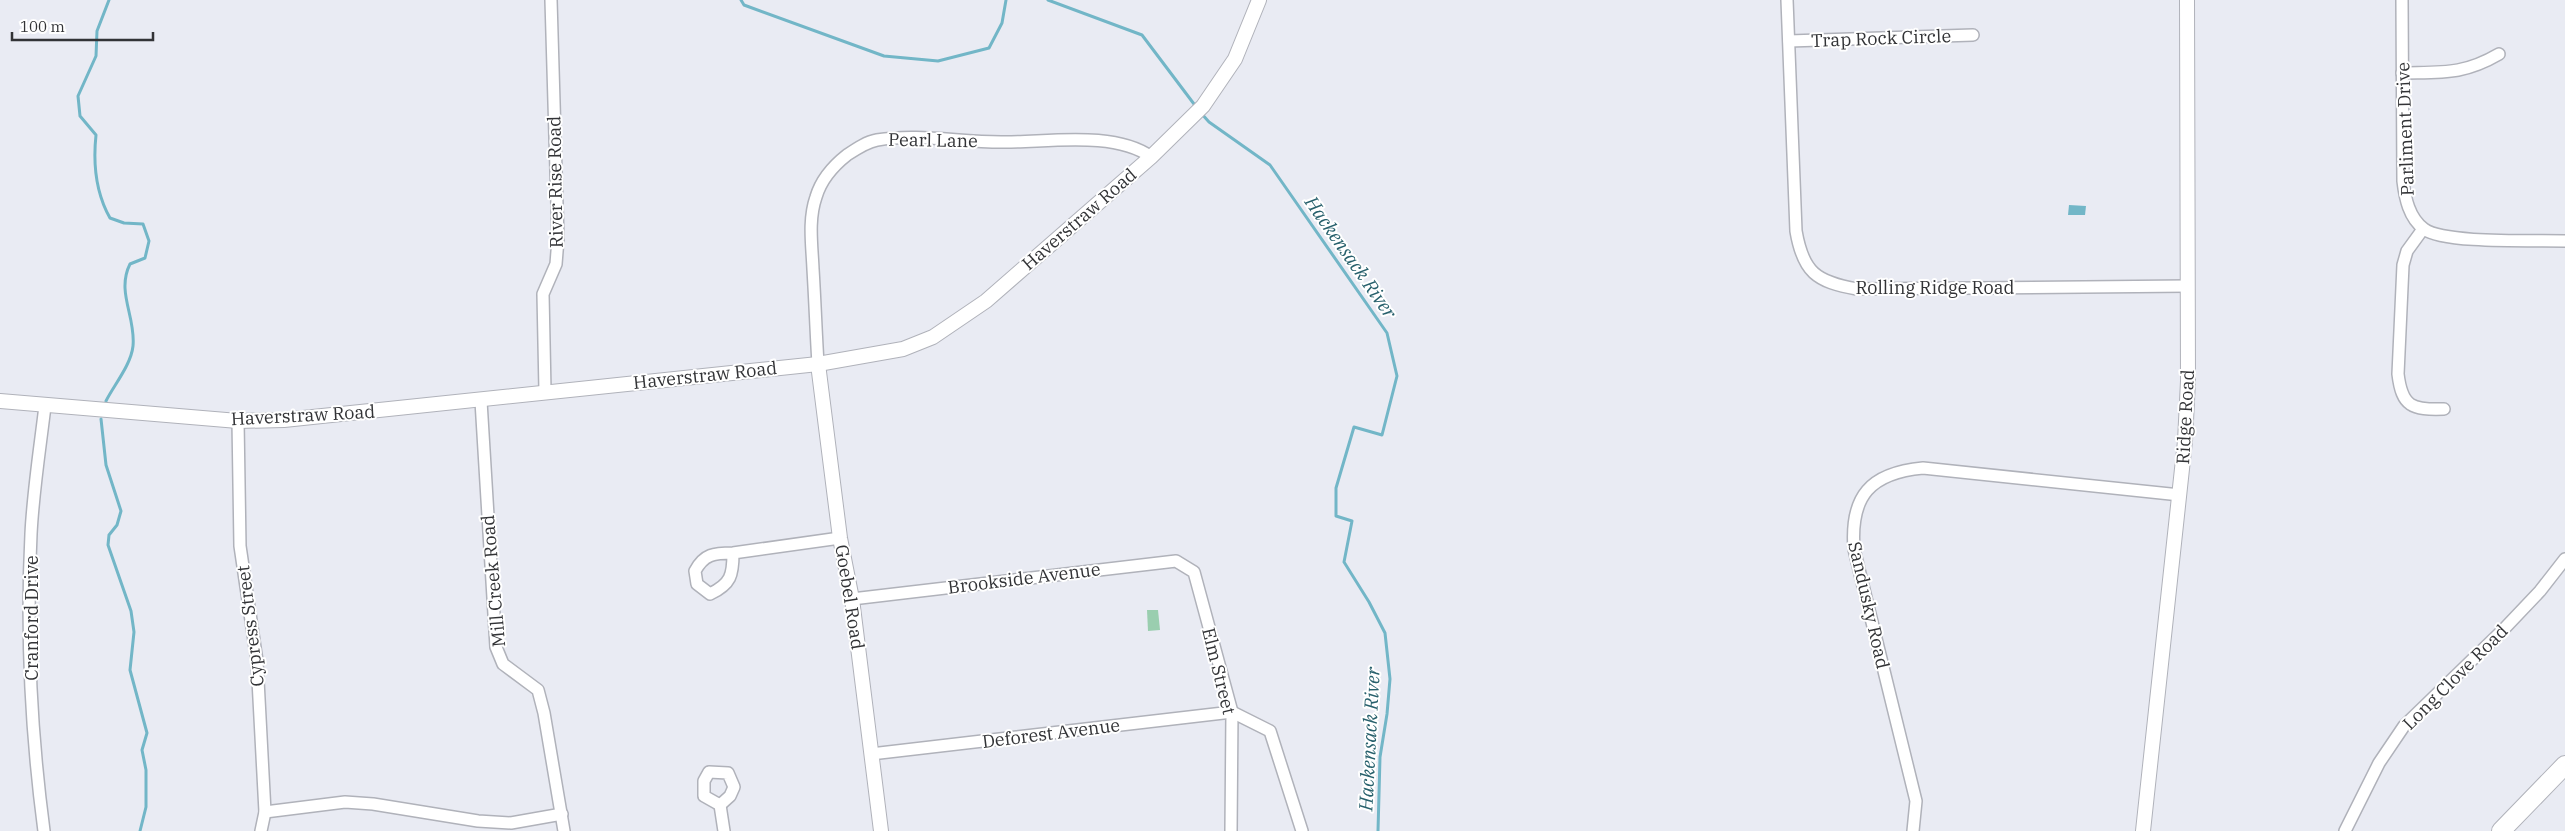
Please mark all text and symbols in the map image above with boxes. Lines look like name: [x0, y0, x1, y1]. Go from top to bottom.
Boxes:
scale bar: [12, 10, 154, 42]
text: 100 m: [20, 17, 65, 36]
street label: Trap Rock Circle: [1811, 24, 1951, 52]
street label: Parliment Drive: [2391, 62, 2419, 196]
street label: River Rise Road: [542, 116, 568, 248]
street label: Pearl Lane: [888, 128, 978, 152]
street label: Haverstraw Road: [1017, 163, 1141, 275]
water label: Hackensack River: [1299, 190, 1403, 323]
street label: Rolling Ridge Road: [1855, 276, 2015, 299]
street label: Haverstraw Road: [632, 356, 778, 394]
street label: Ridge Road: [2171, 369, 2199, 465]
street label: Haverstraw Road: [230, 400, 376, 430]
street label: Mill Creek Road: [476, 514, 510, 648]
street label: Sandusky Road: [1843, 539, 1895, 671]
street label: Goebel Road: [830, 543, 870, 651]
street label: Cranford Drive: [20, 555, 43, 681]
street label: Brookside Avenue: [946, 557, 1102, 599]
street label: Cypress Street: [231, 564, 269, 688]
street label: Long Clove Road: [2398, 619, 2513, 734]
street label: Elm Street: [1197, 625, 1241, 717]
water label: Hackensack River: [1353, 666, 1385, 813]
street label: Deforest Avenue: [981, 713, 1121, 753]

